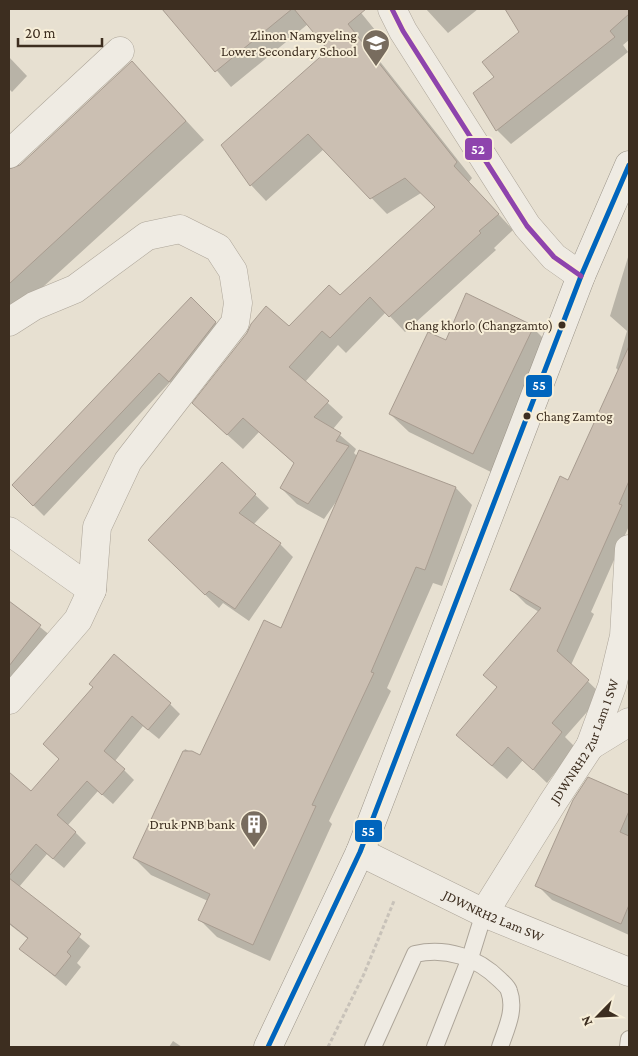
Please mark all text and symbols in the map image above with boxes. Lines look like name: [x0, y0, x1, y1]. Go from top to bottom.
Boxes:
scale bar: [18, 15, 101, 47]
text: 20 m: [25, 25, 56, 41]
place label: Zlinon Namgyeling Lower Secondary School: [221, 27, 357, 59]
school or university icon: Zlinon Namgyeling Lower Secondary School: [361, 28, 391, 67]
line badge: 52: [464, 137, 493, 161]
text: 52: [471, 141, 485, 157]
place label: Chang khorlo (Changzamto): [405, 318, 553, 334]
marker: Chang khorlo (Changzamto): [557, 320, 567, 330]
line badge: 55: [525, 374, 553, 398]
text: 55: [532, 377, 546, 393]
place label: Chang Zamtog: [536, 409, 613, 424]
marker: Chang Zamtog: [522, 411, 532, 421]
street label: JDWNRH2 Zur Lam 1 SW: [545, 677, 621, 808]
building icon: Druk PNB bank: [239, 809, 269, 848]
place label: Druk PNB bank: [150, 816, 235, 832]
line badge: 55: [354, 819, 383, 843]
text: 55: [361, 823, 375, 839]
street label: JDWNRH2 Lam SW: [439, 885, 546, 945]
north arrow: [573, 991, 623, 1041]
text: N: [577, 1013, 595, 1029]

